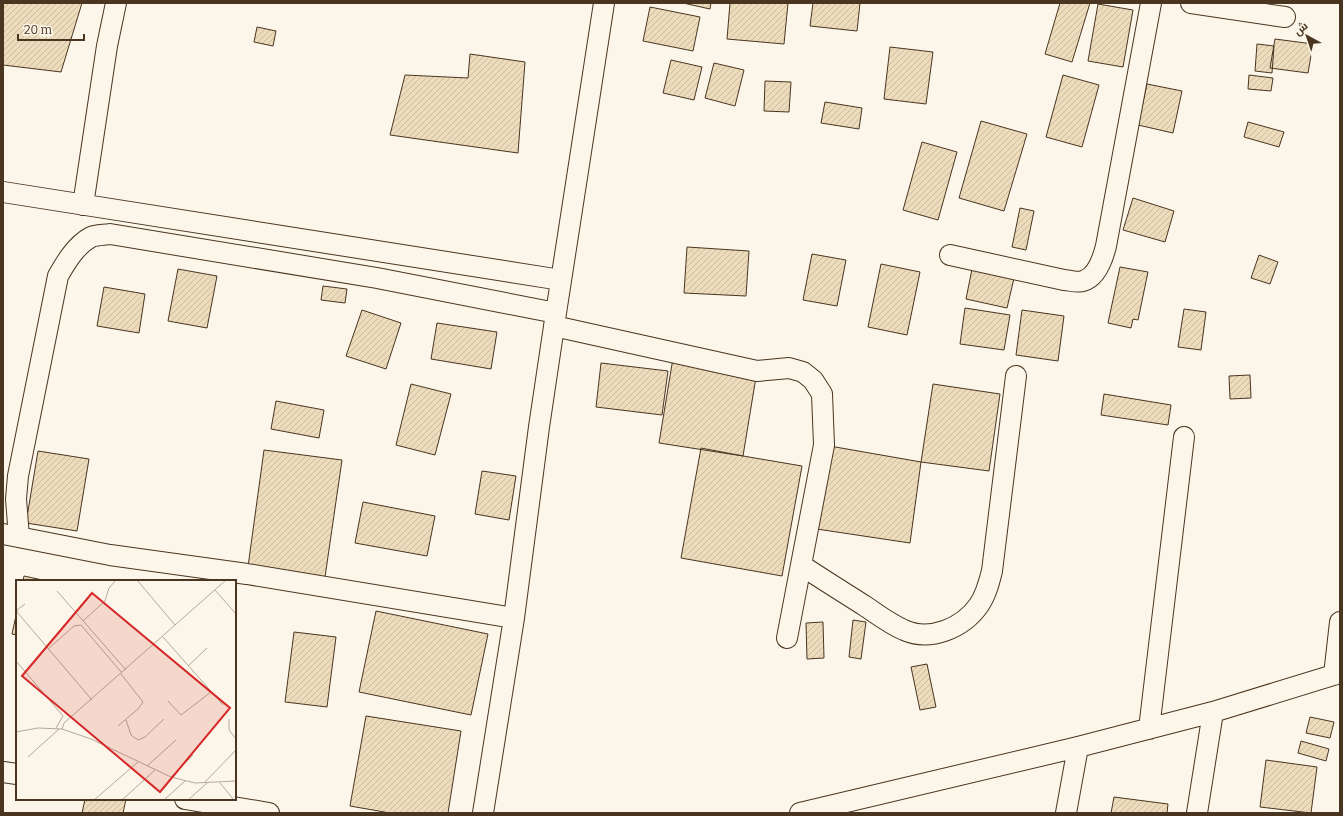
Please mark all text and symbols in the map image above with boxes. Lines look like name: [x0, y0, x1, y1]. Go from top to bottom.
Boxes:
scale bar: [18, 16, 84, 42]
north arrow: [1287, 16, 1327, 56]
text: ش: [1291, 19, 1310, 38]
text: 20 m: [24, 23, 53, 37]
inset map: [16, 580, 236, 800]

